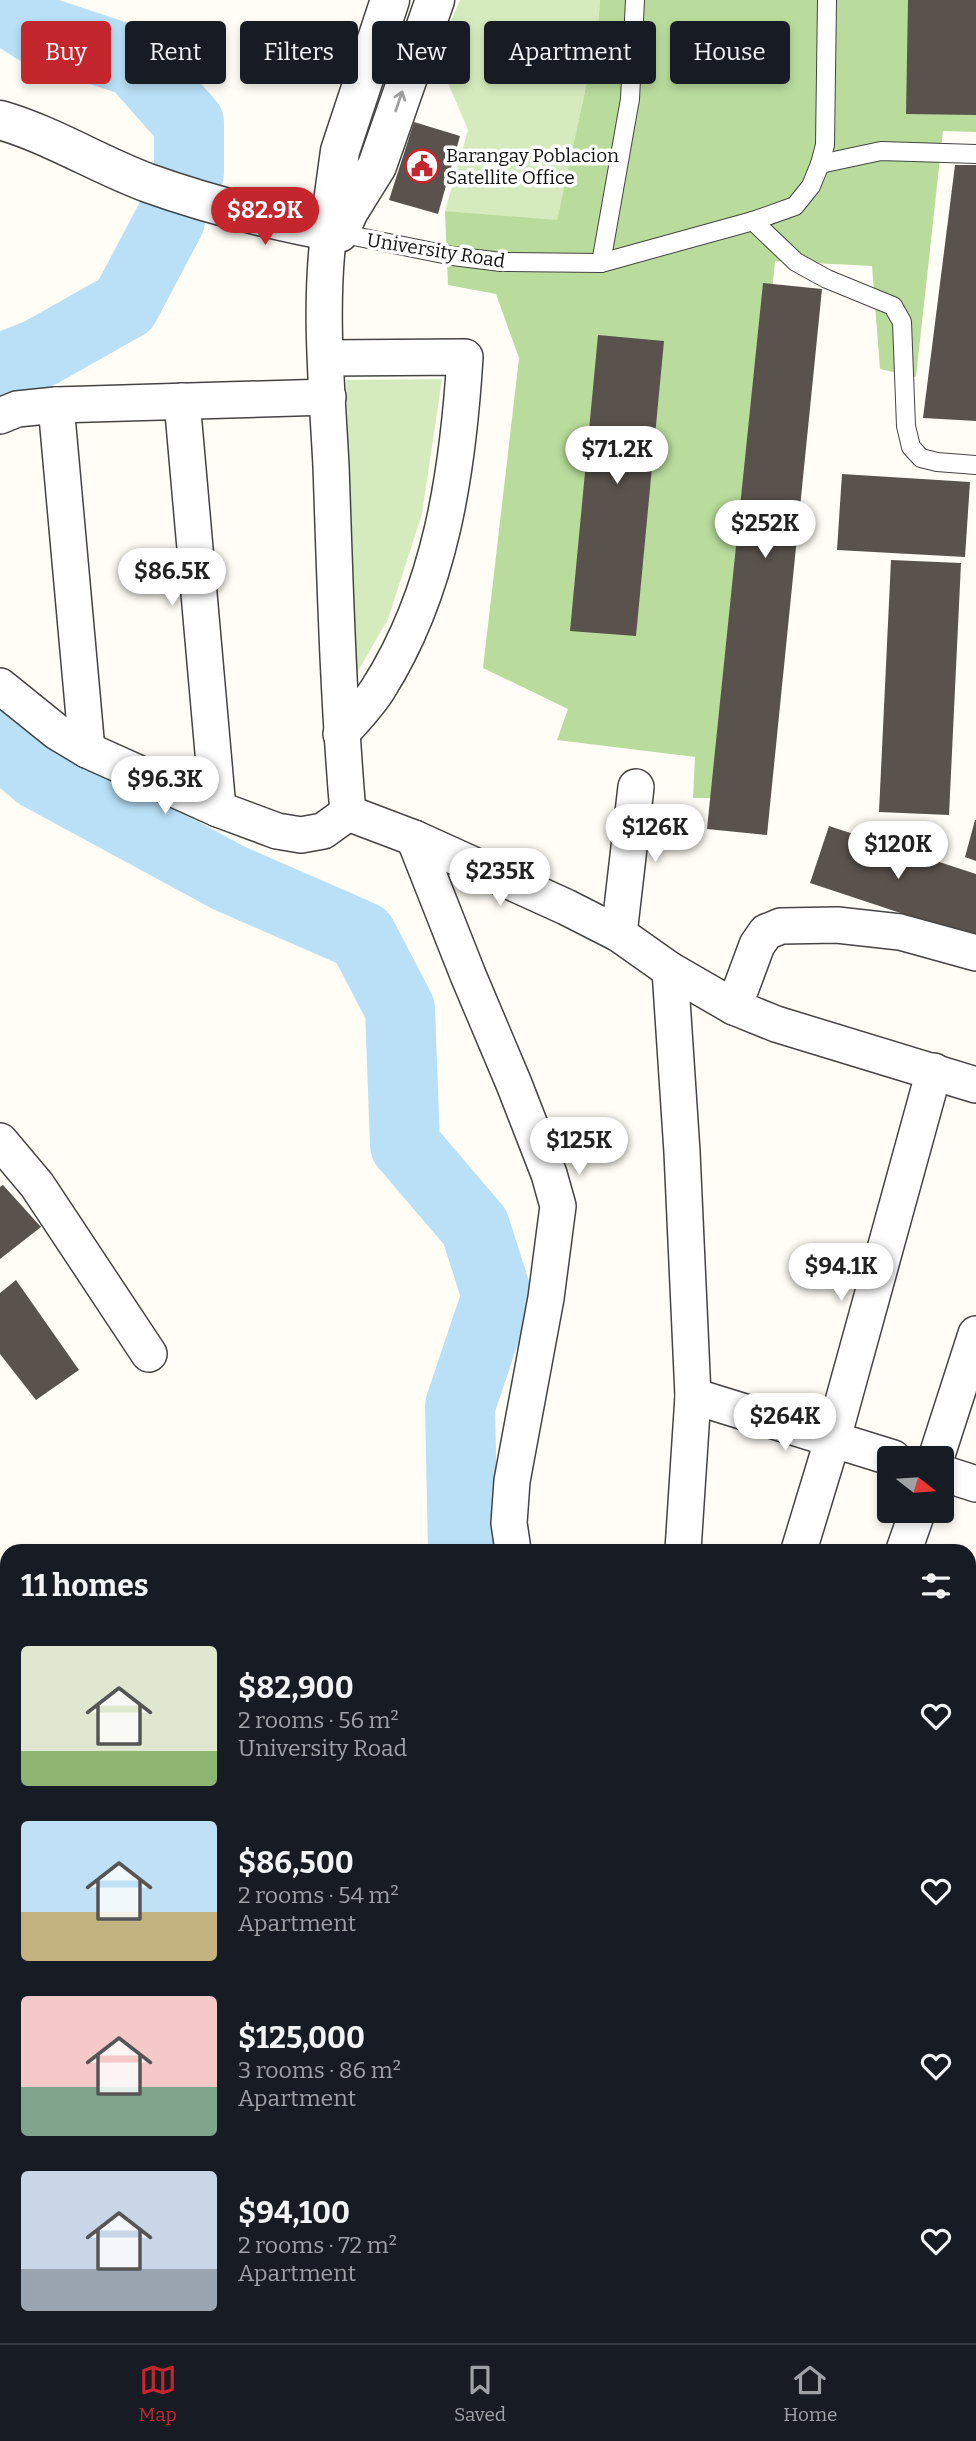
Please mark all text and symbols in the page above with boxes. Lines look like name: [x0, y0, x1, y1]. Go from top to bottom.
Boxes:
chip: Buy: [21, 21, 111, 84]
chip: Rent: [125, 21, 226, 84]
chip: Filters: [240, 21, 358, 84]
chip: New: [372, 21, 470, 84]
chip: Apartment: [484, 21, 656, 84]
chip: House: [670, 21, 790, 84]
one-way arrow: [394, 91, 406, 113]
place label: Barangay Poblacion Satellite Office: [446, 144, 619, 189]
public building icon: Barangay Poblacion Satellite Office: [403, 147, 441, 185]
pin: $82.9K: [208, 188, 322, 247]
text: $82.9K: [227, 196, 303, 224]
street label: University Road: [365, 228, 507, 273]
pin: $71.2K: [560, 426, 674, 486]
text: $71.2K: [581, 435, 653, 463]
pin: $252K: [716, 500, 814, 560]
text: $252K: [731, 509, 799, 537]
pin: $86.5K: [115, 548, 229, 608]
text: $86.5K: [134, 557, 210, 585]
pin: $96.3K: [108, 756, 222, 816]
text: $96.3K: [127, 765, 203, 793]
pin: $126K: [606, 804, 704, 864]
text: $126K: [622, 813, 688, 841]
pin: $120K: [849, 822, 947, 881]
text: $120K: [864, 830, 932, 858]
pin: $235K: [451, 848, 549, 908]
text: $235K: [465, 857, 535, 885]
pin: $125K: [530, 1118, 628, 1177]
text: $125K: [546, 1126, 612, 1154]
pin: $94.1K: [784, 1244, 898, 1303]
text: $94.1K: [805, 1252, 877, 1280]
pin: $264K: [736, 1394, 834, 1453]
text: $264K: [749, 1402, 821, 1430]
north arrow: [877, 1446, 954, 1522]
map controls: [877, 1446, 954, 1523]
icon: filters: [917, 1567, 955, 1605]
text: 11 homes: [21, 1568, 149, 1604]
text: $82,900: [238, 1670, 354, 1706]
icon: home: [77, 1674, 161, 1758]
icon: heart: [917, 1697, 955, 1735]
text: 2 rooms · 56 m²: [238, 1706, 399, 1734]
text: University Road: [238, 1734, 407, 1762]
text: $86,500: [238, 1845, 354, 1881]
icon: home: [77, 1849, 161, 1933]
icon: heart: [917, 1872, 955, 1910]
text: 2 rooms · 54 m²: [238, 1881, 399, 1909]
text: Apartment: [238, 1909, 356, 1937]
text: $125,000: [238, 2020, 365, 2056]
icon: home: [77, 2024, 161, 2108]
icon: heart: [917, 2047, 955, 2085]
text: 3 rooms · 86 m²: [238, 2056, 401, 2084]
text: Apartment: [238, 2084, 356, 2112]
text: $94,100: [238, 2195, 350, 2231]
icon: home: [77, 2199, 161, 2283]
icon: heart: [917, 2222, 955, 2260]
text: 2 rooms · 72 m²: [238, 2231, 397, 2259]
text: Apartment: [238, 2259, 356, 2287]
tab: Map: [139, 2361, 177, 2426]
tab: Saved: [454, 2361, 506, 2426]
tab: Home: [783, 2361, 837, 2426]

